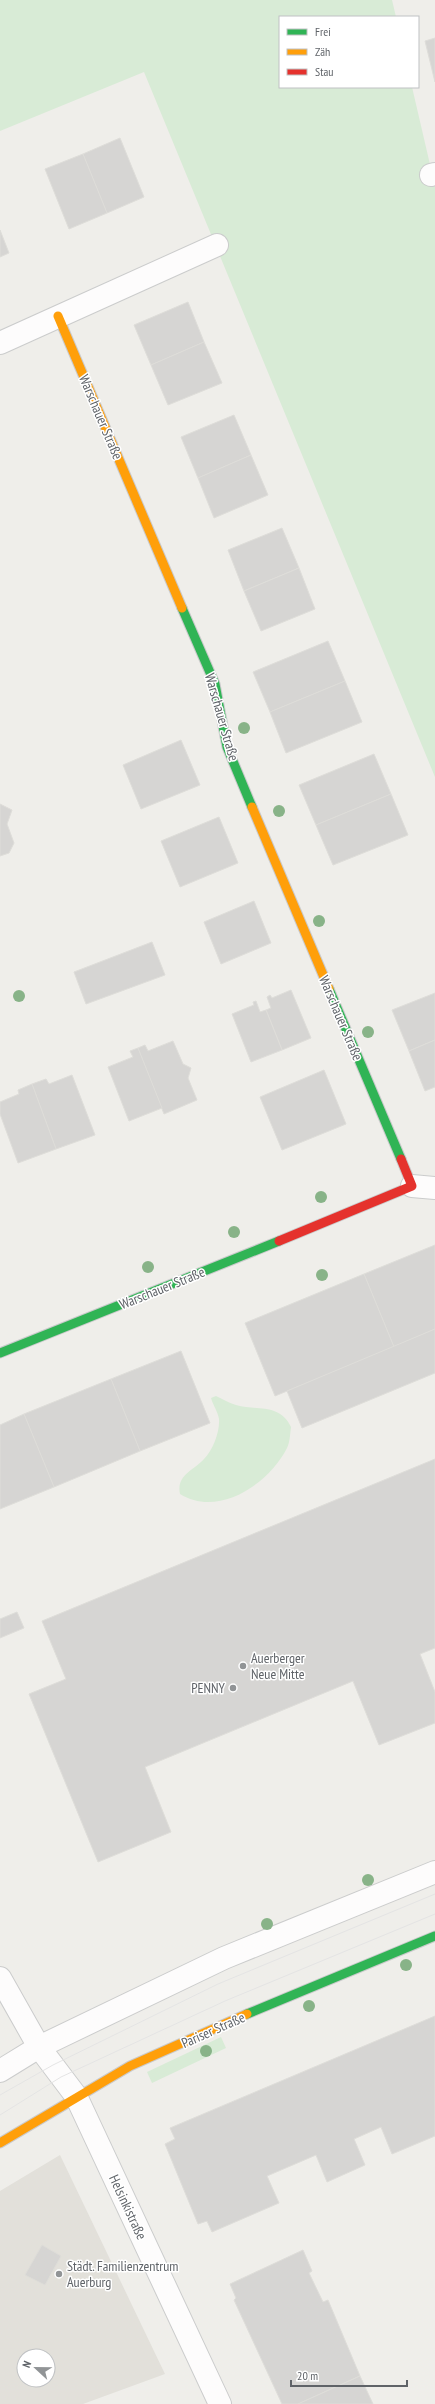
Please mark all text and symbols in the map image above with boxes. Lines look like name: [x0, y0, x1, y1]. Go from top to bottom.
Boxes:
legend: [279, 16, 419, 88]
text: Frei: [315, 24, 331, 39]
text: Zäh: [315, 44, 330, 59]
text: Stau: [315, 64, 333, 79]
street label: Warschauer Straße: [75, 372, 127, 462]
street label: Warschauer Straße: [201, 671, 243, 763]
street label: Warschauer Straße: [315, 973, 367, 1063]
street label: Warschauer Straße: [117, 1263, 207, 1313]
place label: Auerberger Neue Mitte: [251, 1649, 305, 1683]
marker: Auerberger Neue Mitte: [238, 1661, 248, 1671]
place label: PENNY: [191, 1679, 226, 1697]
marker: PENNY: [228, 1683, 238, 1693]
street label: Pariser Straße: [178, 2008, 248, 2052]
street label: Helsinkistraße: [105, 2172, 151, 2243]
place label: Städt. Familienzentrum Auerburg: [67, 2257, 178, 2291]
marker: Städt. Familienzentrum Auerburg: [54, 2269, 64, 2279]
north arrow: [16, 2348, 56, 2388]
text: N: [19, 2359, 34, 2370]
scale bar: [291, 2362, 407, 2388]
text: 20 m: [297, 2368, 318, 2383]

